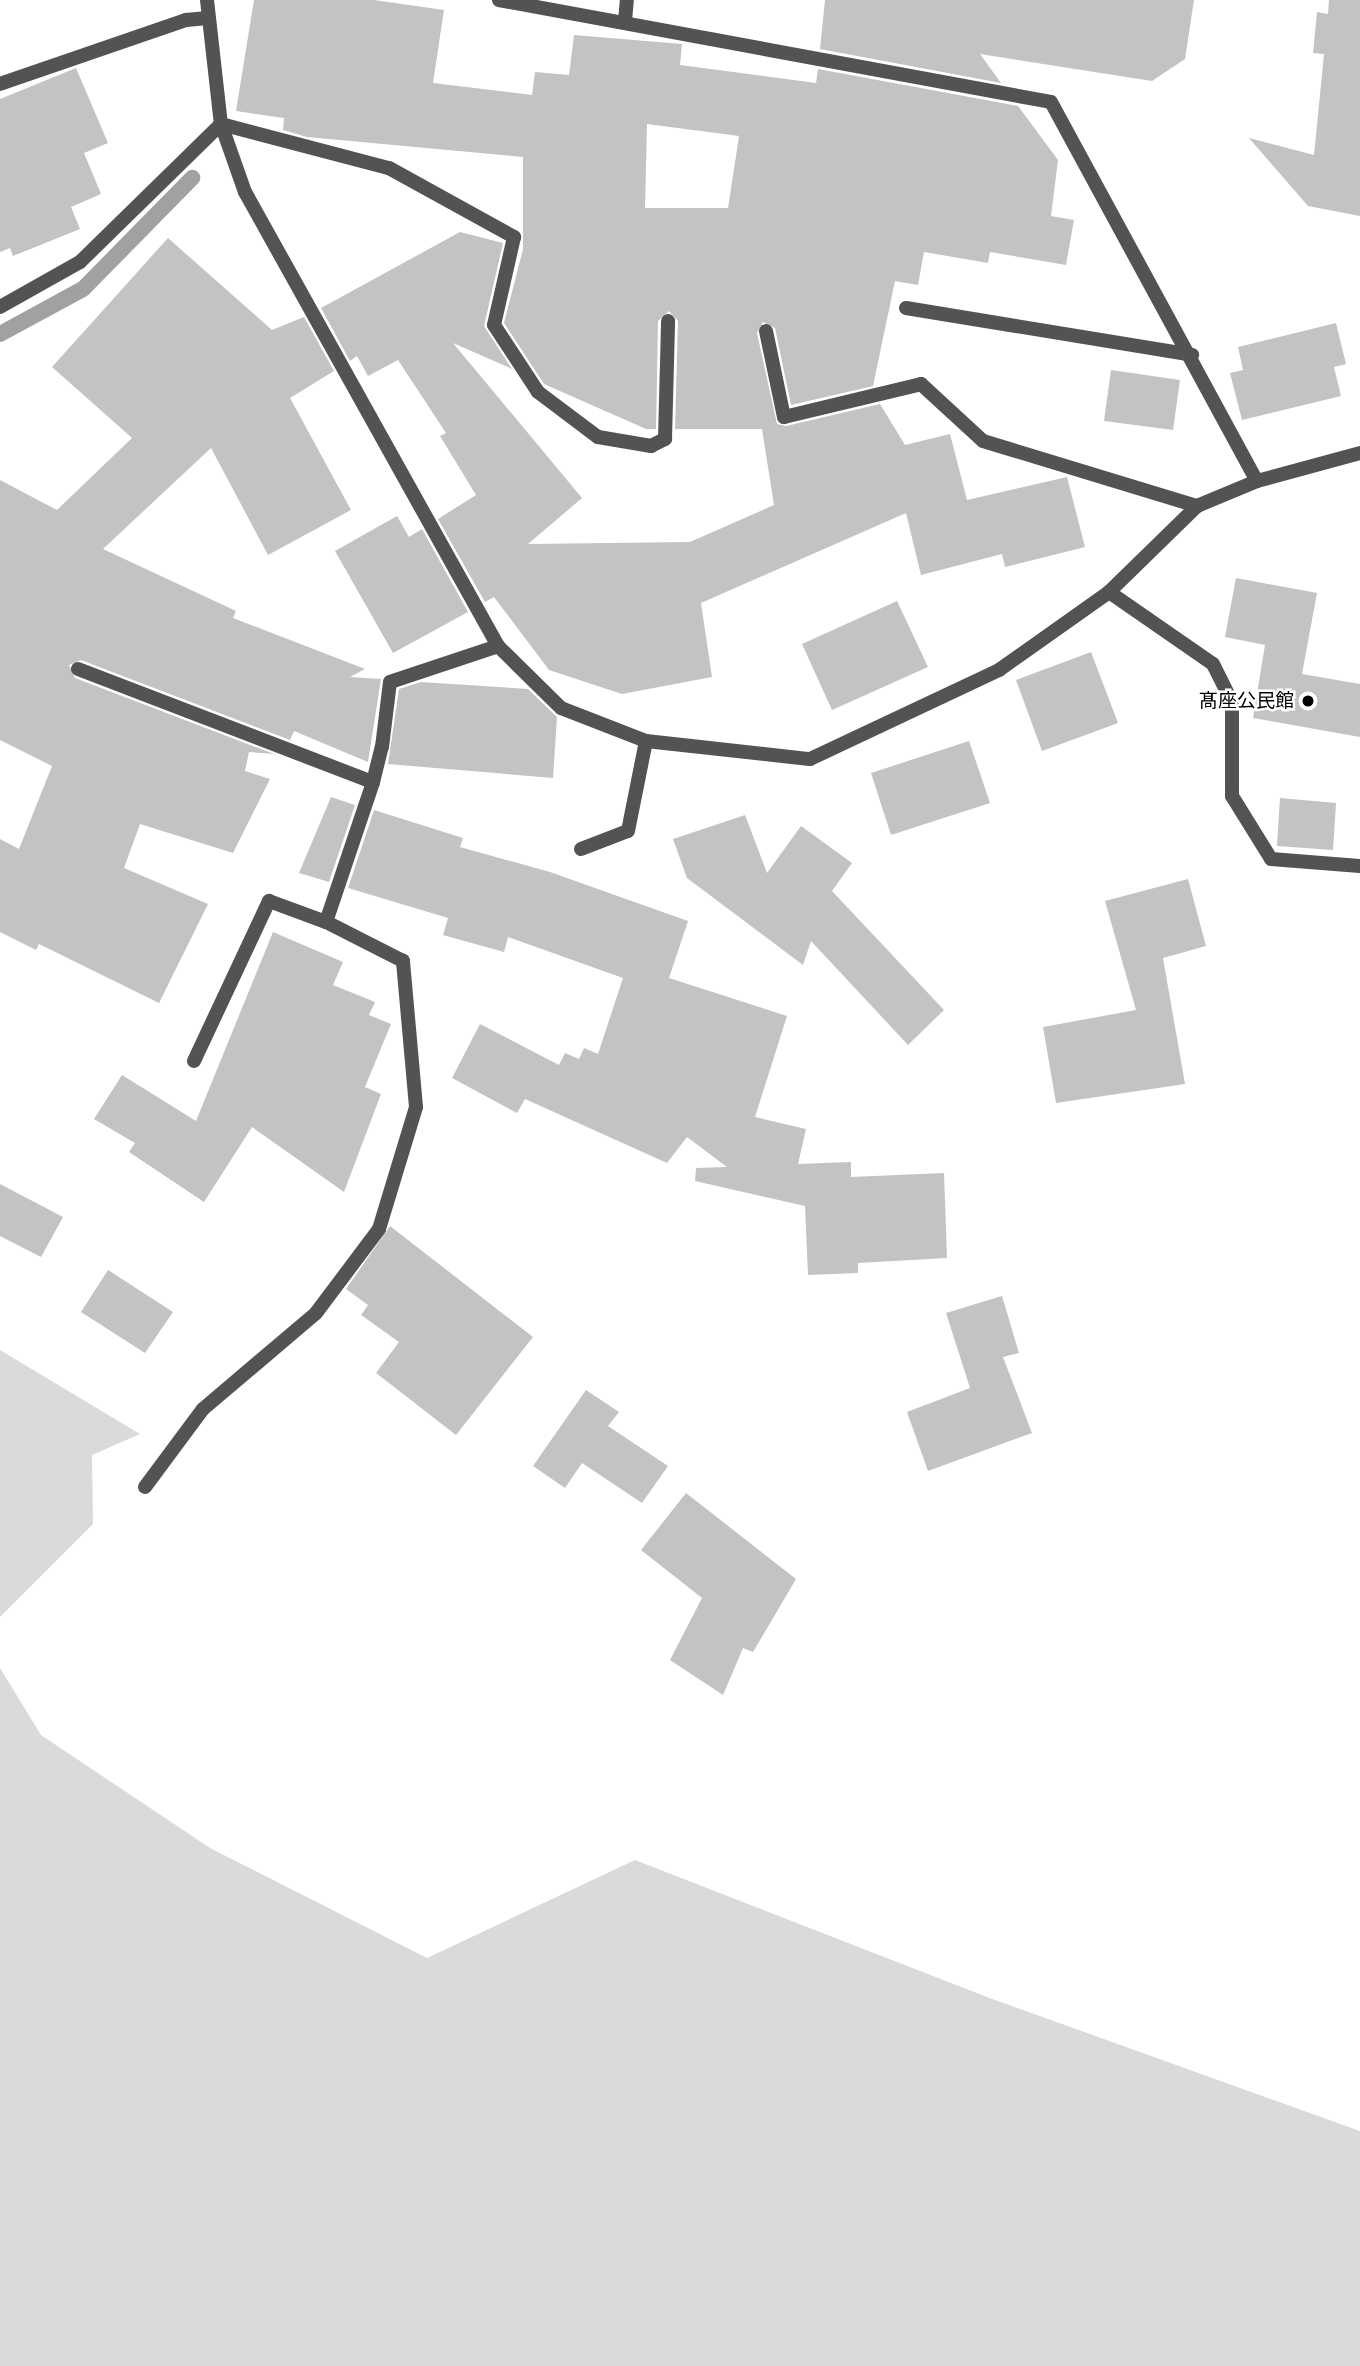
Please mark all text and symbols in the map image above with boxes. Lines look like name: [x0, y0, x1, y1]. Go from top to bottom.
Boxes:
place label: 髙座公民館: [1199, 690, 1294, 712]
marker: 髙座公民館: [1300, 693, 1316, 709]

